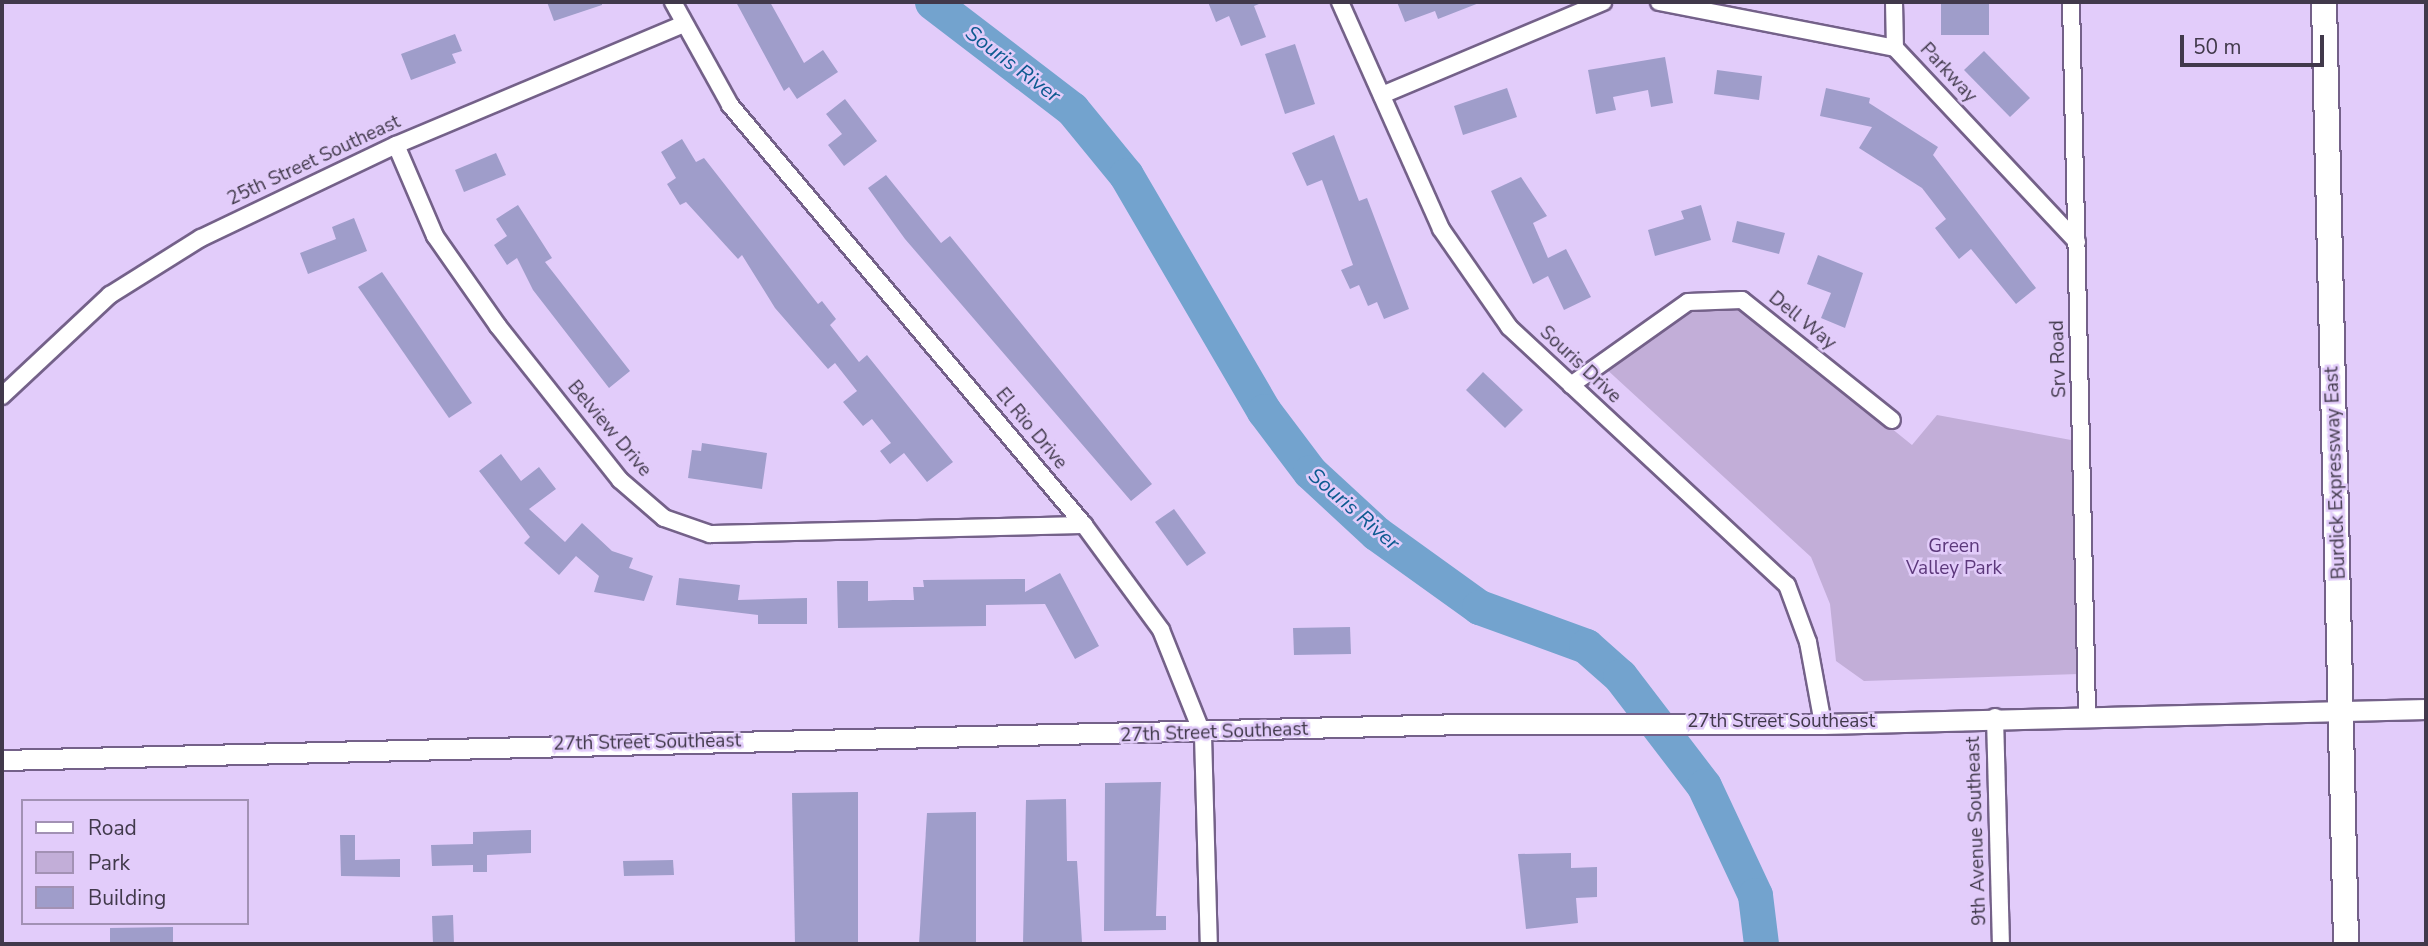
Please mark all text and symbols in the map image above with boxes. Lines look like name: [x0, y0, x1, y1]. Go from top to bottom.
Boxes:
water label: Souris River: [960, 20, 1066, 108]
scale bar: [2183, 21, 2326, 65]
text: 50 m: [2193, 33, 2242, 61]
street label: Parkway: [1915, 38, 1981, 108]
street label: 25th Street Southeast: [224, 111, 404, 211]
street label: Dell Way: [1764, 287, 1840, 355]
street label: Srv Road: [2046, 320, 2072, 398]
street label: Souris Drive: [1534, 321, 1626, 409]
street label: Burdick Expressway East: [2321, 366, 2351, 580]
street label: Belview Drive: [562, 376, 656, 482]
street label: El Rio Drive: [990, 384, 1072, 474]
water label: Souris River: [1303, 463, 1405, 555]
park label: Green Valley Park: [1906, 536, 2002, 580]
street label: 27th Street Southeast: [1687, 711, 1875, 733]
street label: 27th Street Southeast: [1120, 718, 1308, 748]
street label: 27th Street Southeast: [553, 730, 741, 756]
street label: 9th Avenue Southeast: [1962, 736, 1992, 926]
legend: [21, 799, 248, 925]
text: Road: [88, 814, 137, 842]
text: Park: [88, 849, 130, 877]
text: Building: [88, 884, 166, 912]

